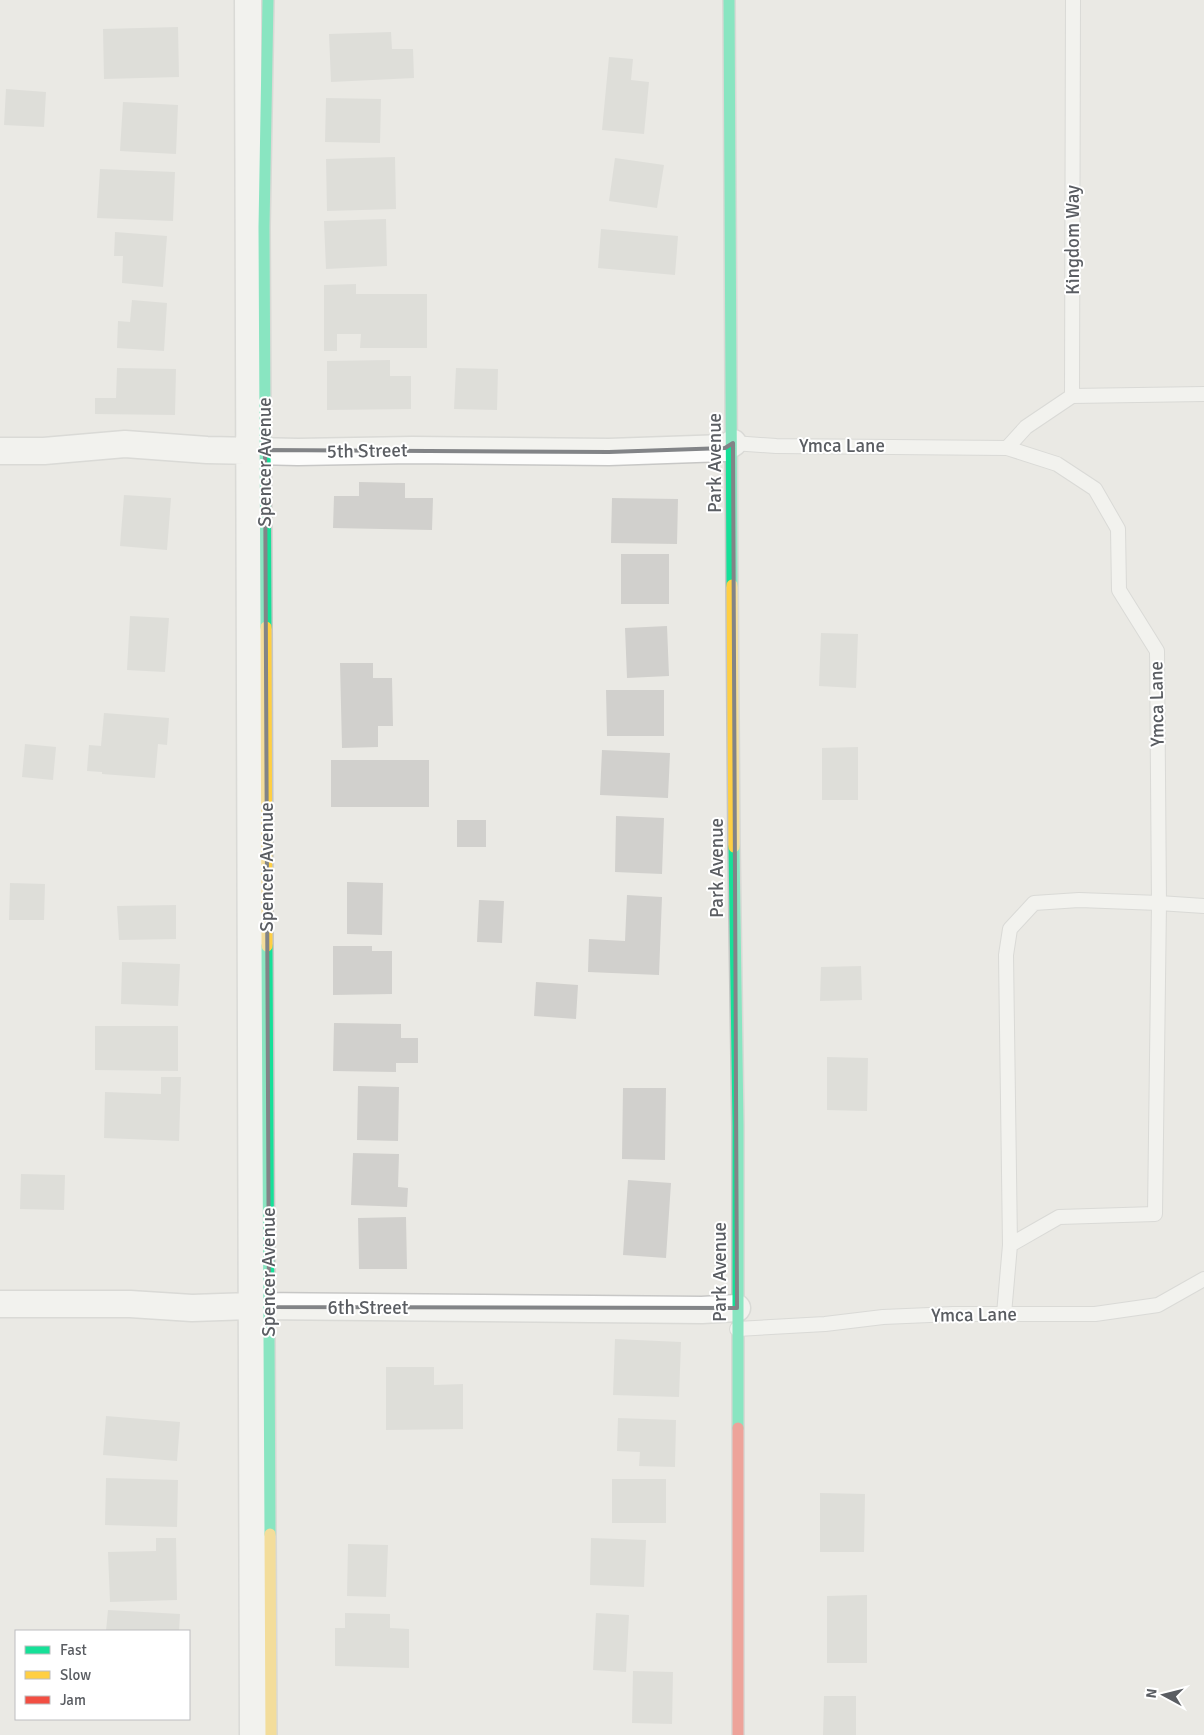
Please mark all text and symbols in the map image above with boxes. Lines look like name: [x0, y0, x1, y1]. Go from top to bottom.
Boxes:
street label: Kingdom Way: [1061, 185, 1085, 295]
street label: Spencer Avenue: [253, 397, 277, 527]
street label: Park Avenue: [703, 413, 727, 513]
street label: Ymca Lane: [799, 434, 885, 458]
street label: 5th Street: [326, 438, 408, 464]
street label: Ymca Lane: [1144, 661, 1170, 747]
street label: Spencer Avenue: [255, 802, 279, 932]
street label: Park Avenue: [705, 818, 729, 918]
street label: Spencer Avenue: [257, 1207, 281, 1337]
street label: Park Avenue: [708, 1222, 732, 1322]
street label: 6th Street: [328, 1296, 409, 1320]
street label: Ymca Lane: [931, 1302, 1017, 1328]
legend: [15, 1630, 190, 1720]
text: Fast: [60, 1641, 87, 1659]
text: Slow: [60, 1666, 91, 1684]
north arrow: [1139, 1670, 1189, 1720]
text: N: [1143, 1688, 1161, 1699]
text: Jam: [60, 1691, 86, 1709]

